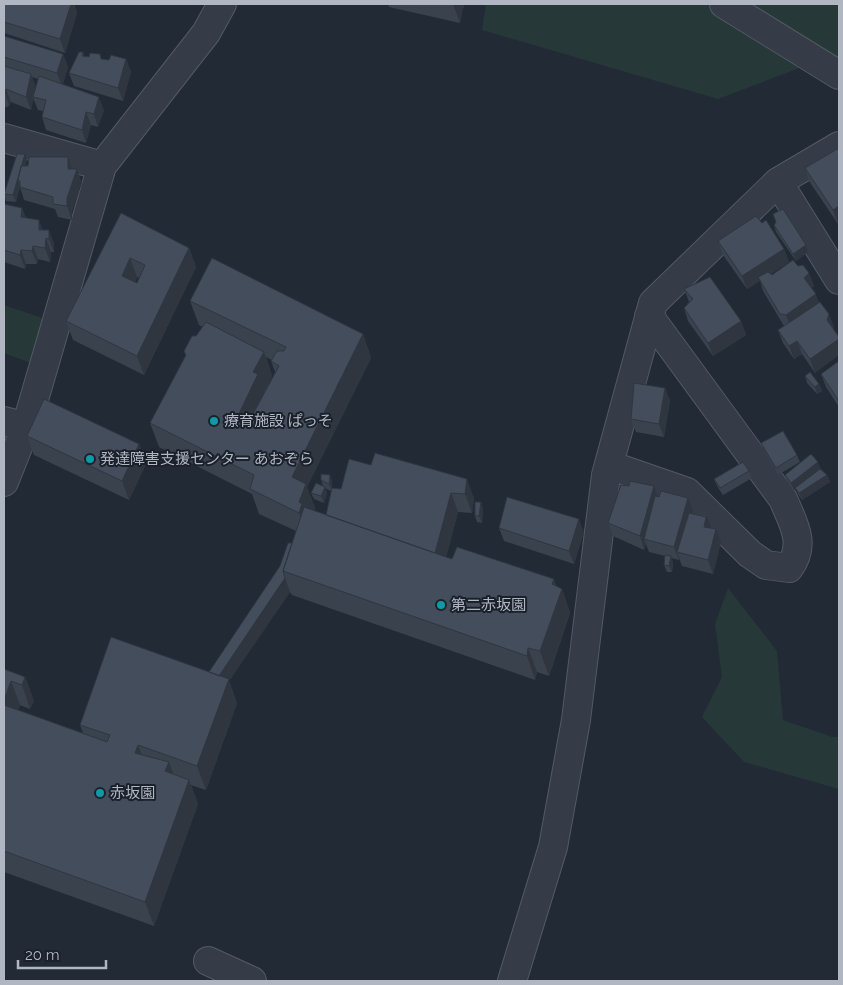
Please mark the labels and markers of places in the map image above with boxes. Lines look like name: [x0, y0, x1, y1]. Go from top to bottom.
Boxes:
place label: 療育施設 ぱっそ: [224, 412, 333, 430]
marker: 療育施設 ぱっそ: [208, 415, 220, 427]
place label: 発達障害支援センター あおぞら: [100, 450, 314, 468]
marker: 発達障害支援センター あおぞら: [84, 453, 96, 465]
place label: 第二赤坂園: [451, 596, 526, 614]
marker: 第二赤坂園: [435, 599, 447, 611]
place label: 赤坂園: [110, 784, 155, 802]
marker: 赤坂園: [94, 787, 106, 799]

